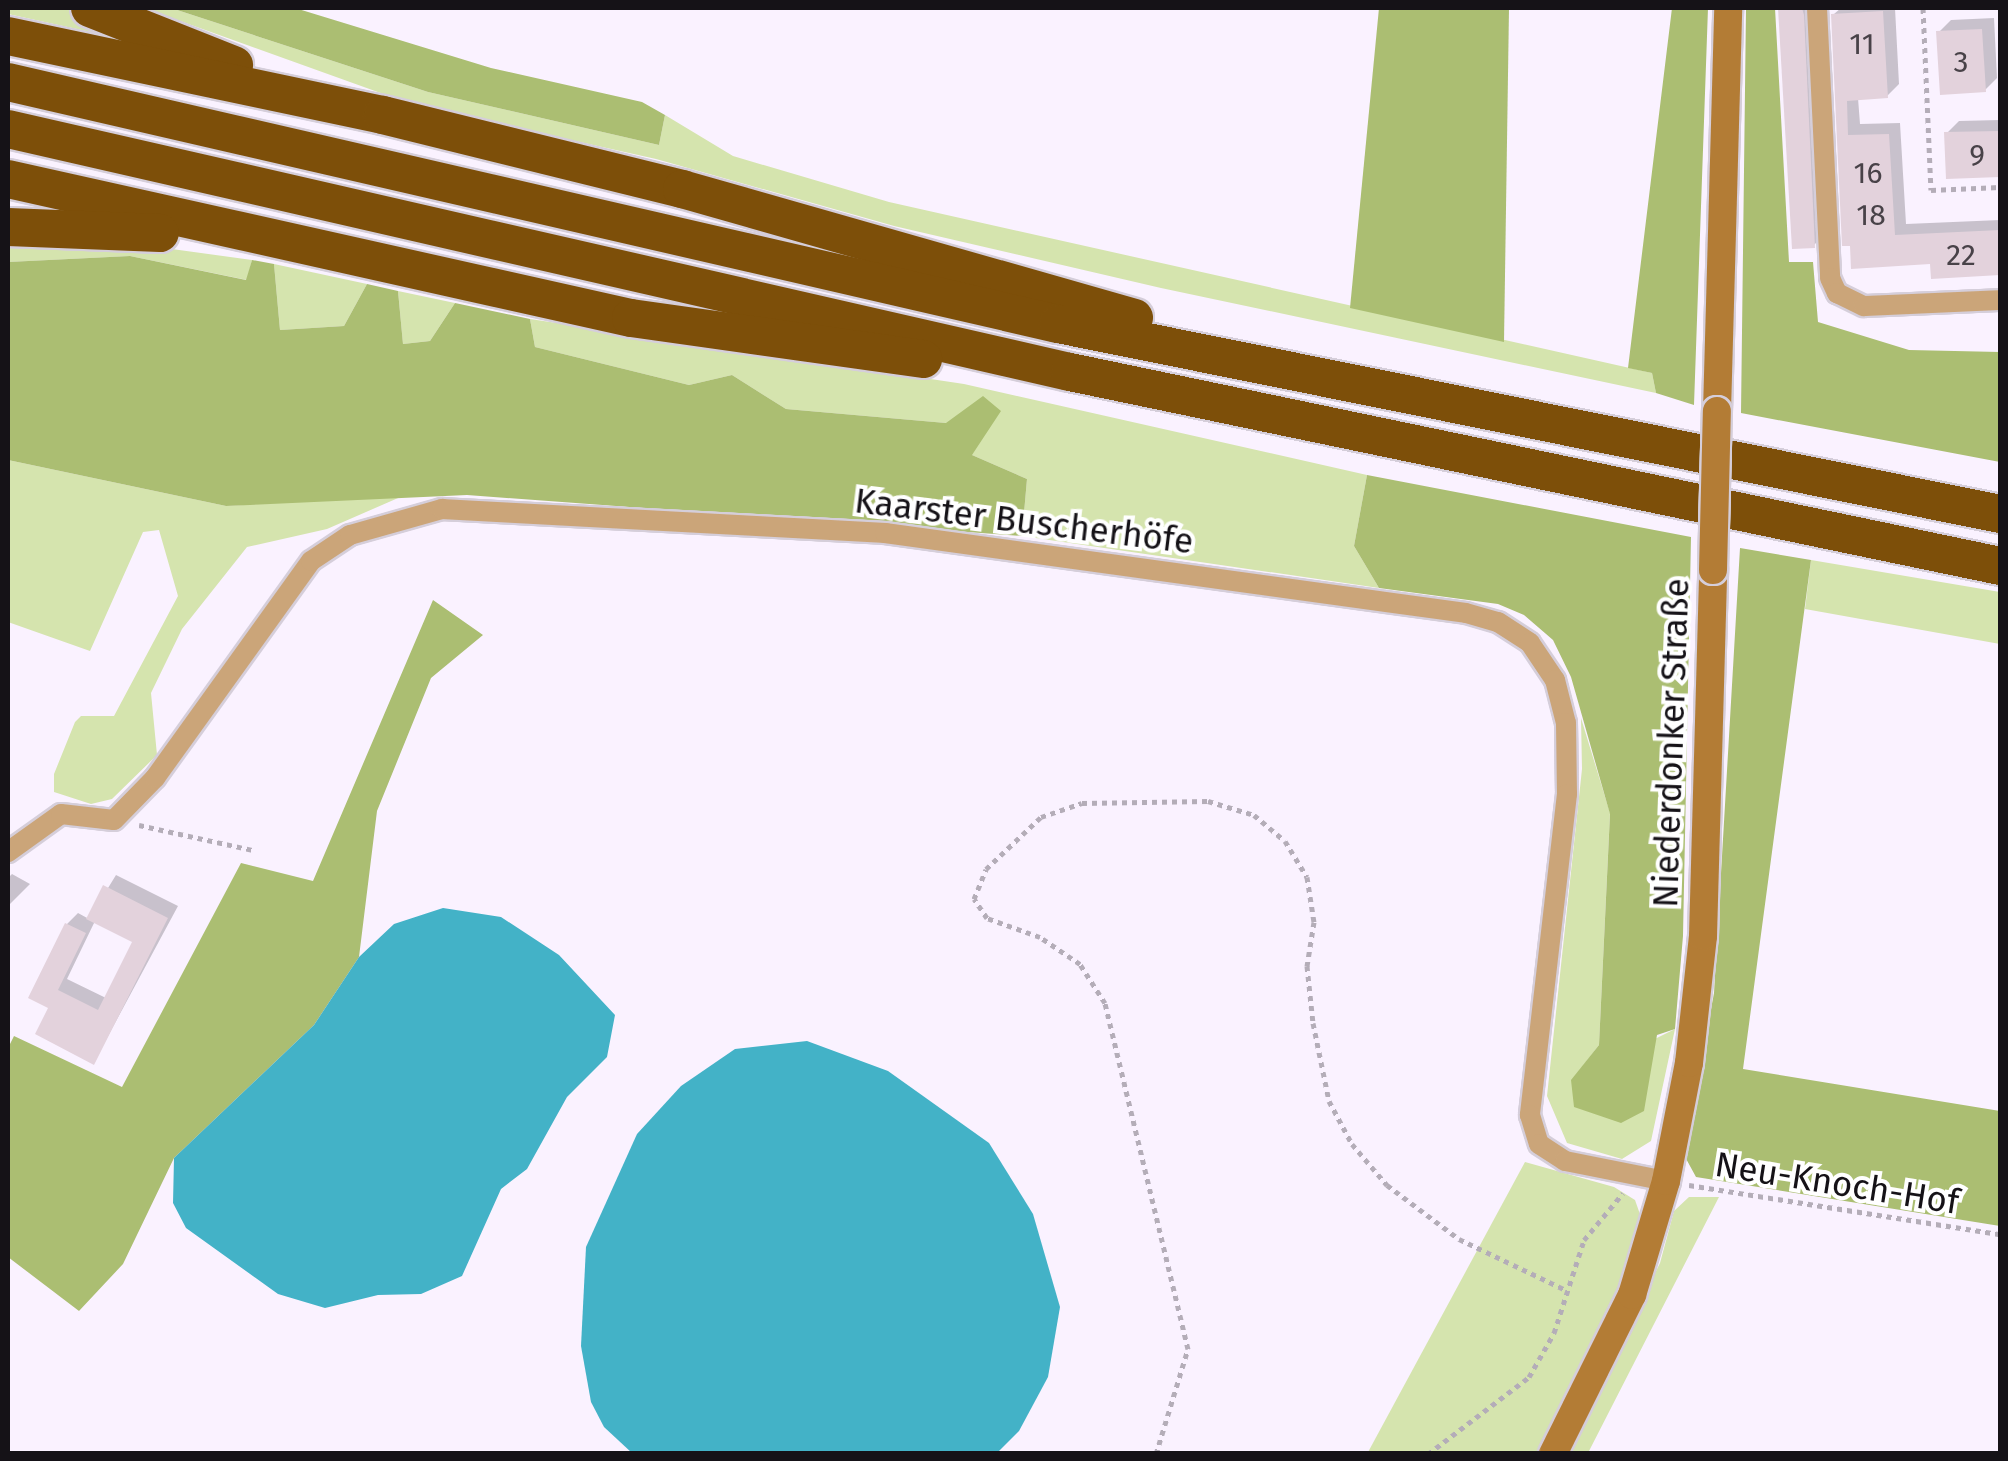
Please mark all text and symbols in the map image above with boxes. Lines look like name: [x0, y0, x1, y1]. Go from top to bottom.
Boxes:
house number: 11: [1849, 26, 1875, 62]
house number: 3: [1954, 44, 1968, 80]
house number: 9: [1969, 137, 1985, 173]
house number: 16: [1854, 155, 1882, 191]
house number: 18: [1856, 197, 1886, 233]
house number: 22: [1946, 237, 1976, 273]
street label: Kaarster Buscherhöfe: [852, 479, 1196, 563]
street label: Niederdonker Straße: [1644, 578, 1698, 908]
street label: Neu-Knoch-Hof: [1712, 1143, 1962, 1223]

